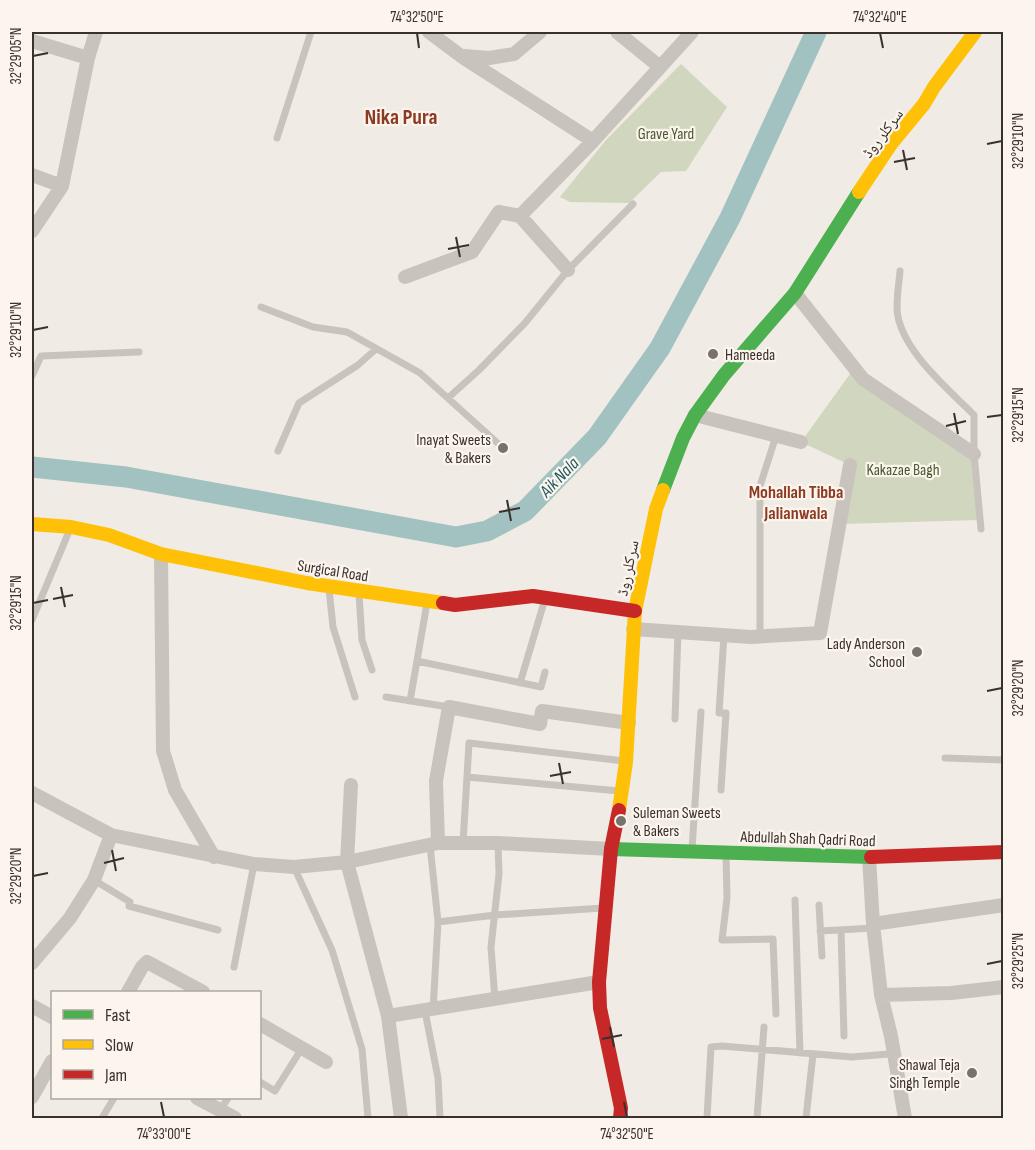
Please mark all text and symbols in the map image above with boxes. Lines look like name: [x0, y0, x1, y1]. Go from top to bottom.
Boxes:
text: 74°32'50"E: [390, 8, 444, 27]
text: 74°32'40"E: [853, 8, 907, 27]
text: 32°29'05"N: [7, 28, 26, 84]
district label: Nika Pura: [365, 104, 437, 131]
street label: سرکلر روڈ: [859, 105, 908, 162]
text: 32°29'10"N: [1009, 113, 1028, 169]
park label: Grave Yard: [638, 125, 694, 144]
text: 32°29'10"N: [7, 302, 26, 358]
place label: Hameeda: [725, 346, 775, 365]
marker: Hameeda: [706, 347, 720, 361]
text: 32°29'15"N: [1009, 387, 1028, 443]
place label: Inayat Sweets & Bakers: [416, 431, 491, 468]
marker: Inayat Sweets & Bakers: [496, 441, 510, 455]
water label: Aik Nala: [535, 453, 584, 502]
park label: Kakazae Bagh: [866, 461, 940, 480]
district label: Mohallah Tibba Jalianwala: [749, 482, 843, 524]
street label: سرکلر روڈ: [613, 539, 644, 598]
street label: Surgical Road: [296, 556, 370, 586]
text: 32°29'15"N: [7, 575, 26, 631]
place label: Lady Anderson School: [827, 635, 905, 672]
marker: Lady Anderson School: [910, 645, 924, 659]
text: 32°29'20"N: [1009, 659, 1028, 717]
place label: Suleman Sweets & Bakers: [633, 804, 721, 841]
marker: Suleman Sweets & Bakers: [614, 814, 628, 828]
street label: Abdullah Shah Qadri Road: [739, 828, 876, 851]
text: 32°29'20"N: [7, 847, 26, 905]
text: 32°29'25"N: [1009, 933, 1028, 989]
legend: [51, 991, 261, 1099]
text: Fast: [105, 1005, 131, 1026]
text: Slow: [105, 1035, 134, 1056]
place label: Shawal Teja Singh Temple: [889, 1056, 960, 1093]
text: Jam: [104, 1065, 127, 1086]
marker: Shawal Teja Singh Temple: [965, 1066, 979, 1080]
text: 74°33'00"E: [137, 1125, 191, 1144]
text: 74°32'50"E: [600, 1125, 654, 1144]

